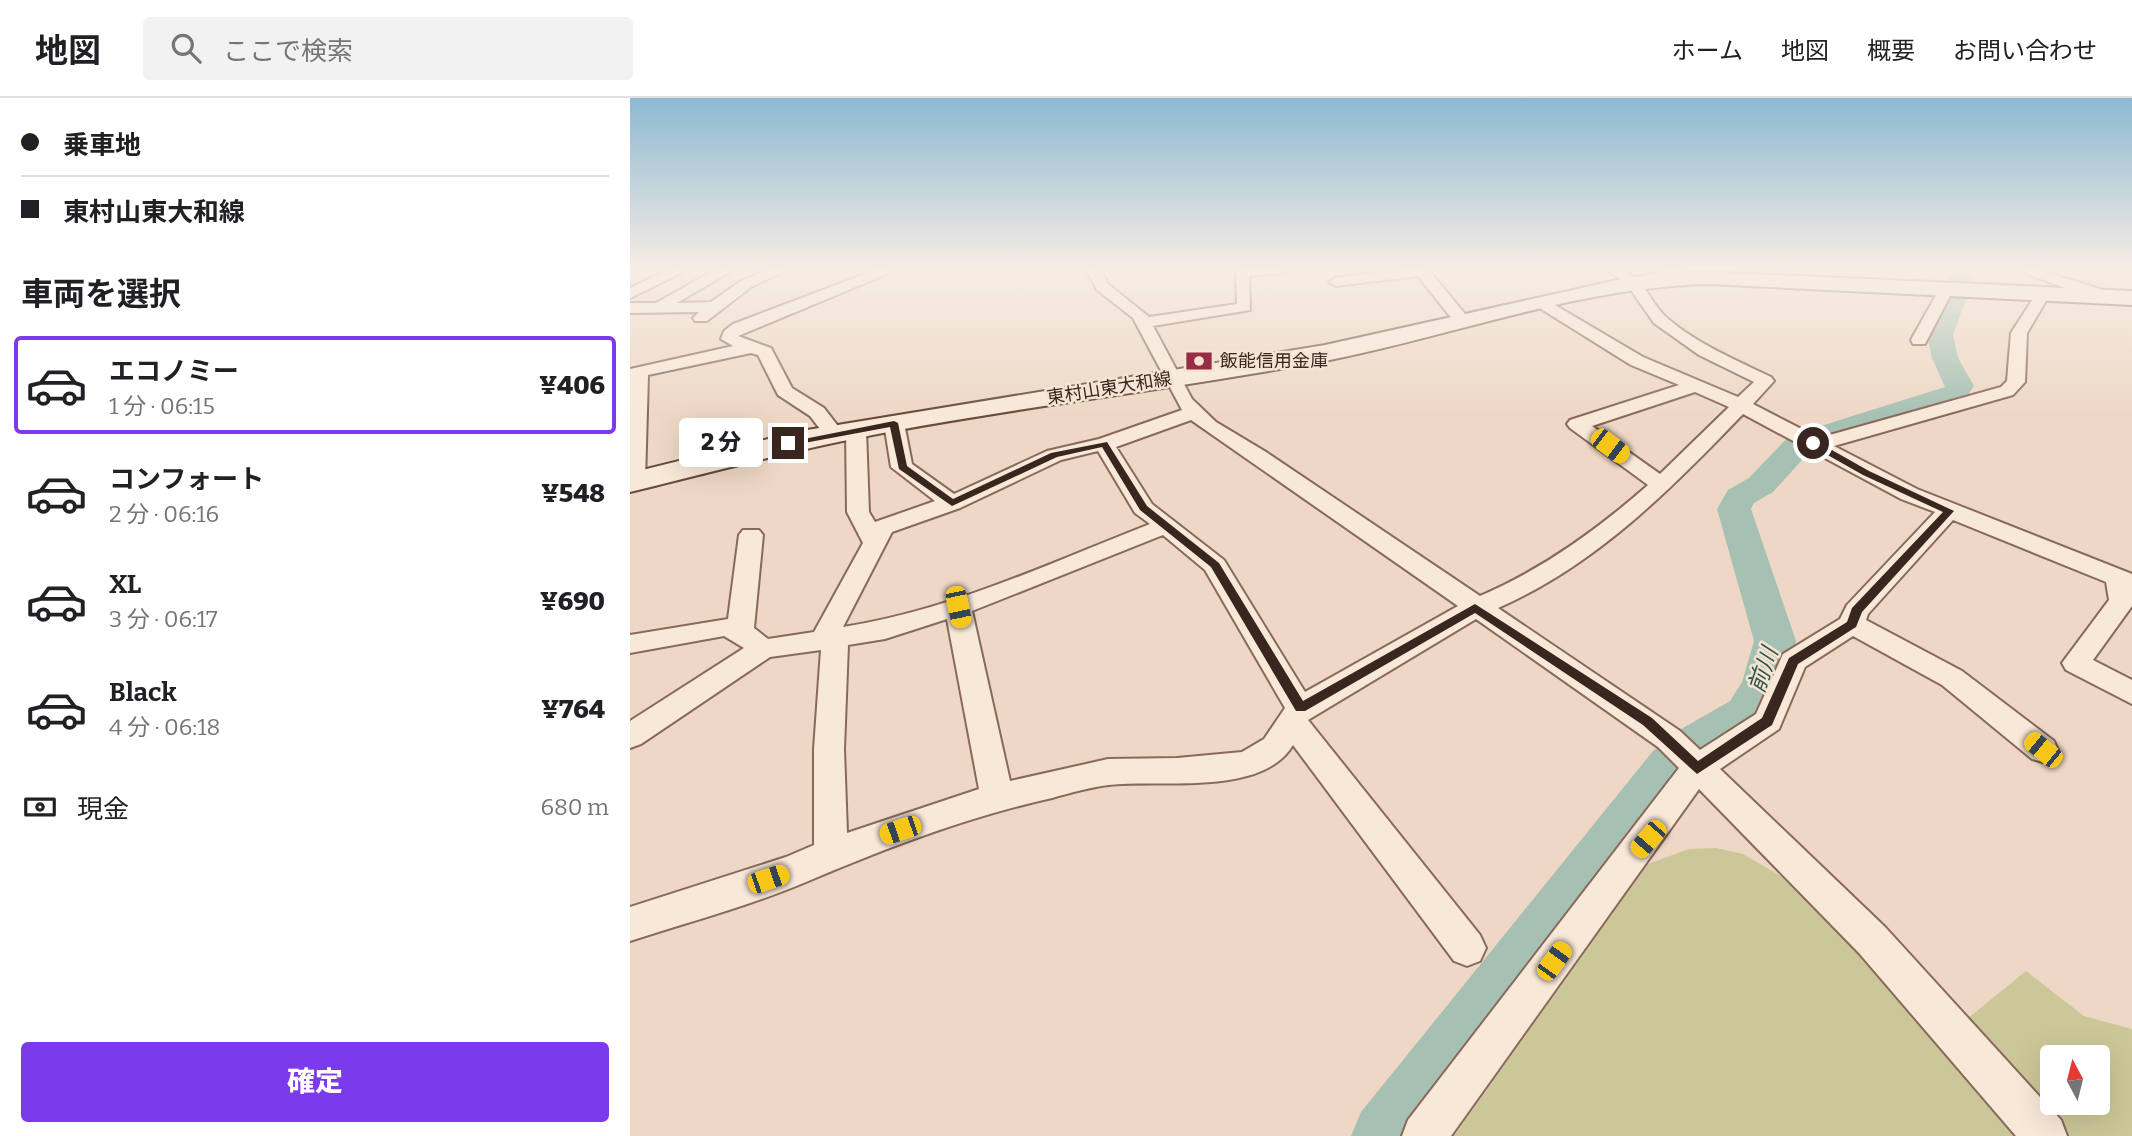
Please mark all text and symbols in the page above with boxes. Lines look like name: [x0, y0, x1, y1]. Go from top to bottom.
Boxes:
search box: [143, 17, 633, 80]
icon: search: [167, 29, 205, 67]
text: 地図: [35, 31, 101, 71]
text: ここで検索: [223, 36, 353, 67]
text: ホーム: [1672, 37, 1743, 65]
text: 地図: [1781, 37, 1829, 65]
text: 概要: [1867, 37, 1915, 65]
text: お問い合わせ: [1953, 37, 2097, 65]
text: 乗車地: [63, 130, 141, 161]
text: 東村山東大和線: [63, 197, 245, 228]
text: 車両を選択: [21, 275, 181, 313]
bank icon: 飯能信用金庫: [1184, 346, 1214, 376]
place label: 飯能信用金庫: [1220, 350, 1328, 372]
icon: car: [25, 354, 88, 417]
text: エコノミー: [109, 356, 239, 387]
street label: 東村山東大和線: [1045, 367, 1173, 409]
text: ¥406: [539, 370, 605, 401]
text: 1 分 · 06:15: [109, 392, 215, 420]
callout: 2 分: [680, 418, 764, 468]
car: [1587, 425, 1634, 467]
route end: [772, 427, 804, 459]
route start: [1797, 427, 1829, 459]
text: 2 分: [701, 428, 741, 456]
icon: car: [25, 462, 88, 525]
text: コンフォート: [109, 464, 264, 495]
text: ¥548: [541, 478, 605, 509]
text: 2 分 · 06:16: [109, 500, 219, 528]
text: XL: [109, 569, 141, 600]
icon: car: [25, 570, 88, 633]
car: [944, 584, 973, 630]
text: ¥690: [540, 586, 605, 617]
text: 3 分 · 06:17: [109, 605, 218, 633]
water label: 前川: [1742, 641, 1785, 696]
text: Black: [109, 677, 177, 708]
icon: car: [25, 678, 88, 741]
text: ¥764: [541, 694, 605, 725]
text: 4 分 · 06:18: [109, 713, 220, 741]
car: [2021, 729, 2066, 771]
icon: cash: [21, 788, 59, 826]
text: 680 m: [540, 793, 609, 821]
text: 現金: [77, 794, 129, 825]
car: [877, 813, 924, 847]
car: [1627, 816, 1670, 862]
car: [745, 862, 792, 896]
car: [1534, 938, 1575, 984]
button: 確定: [21, 1042, 609, 1122]
north arrow: [2040, 1045, 2110, 1115]
map controls: [2040, 1045, 2110, 1115]

